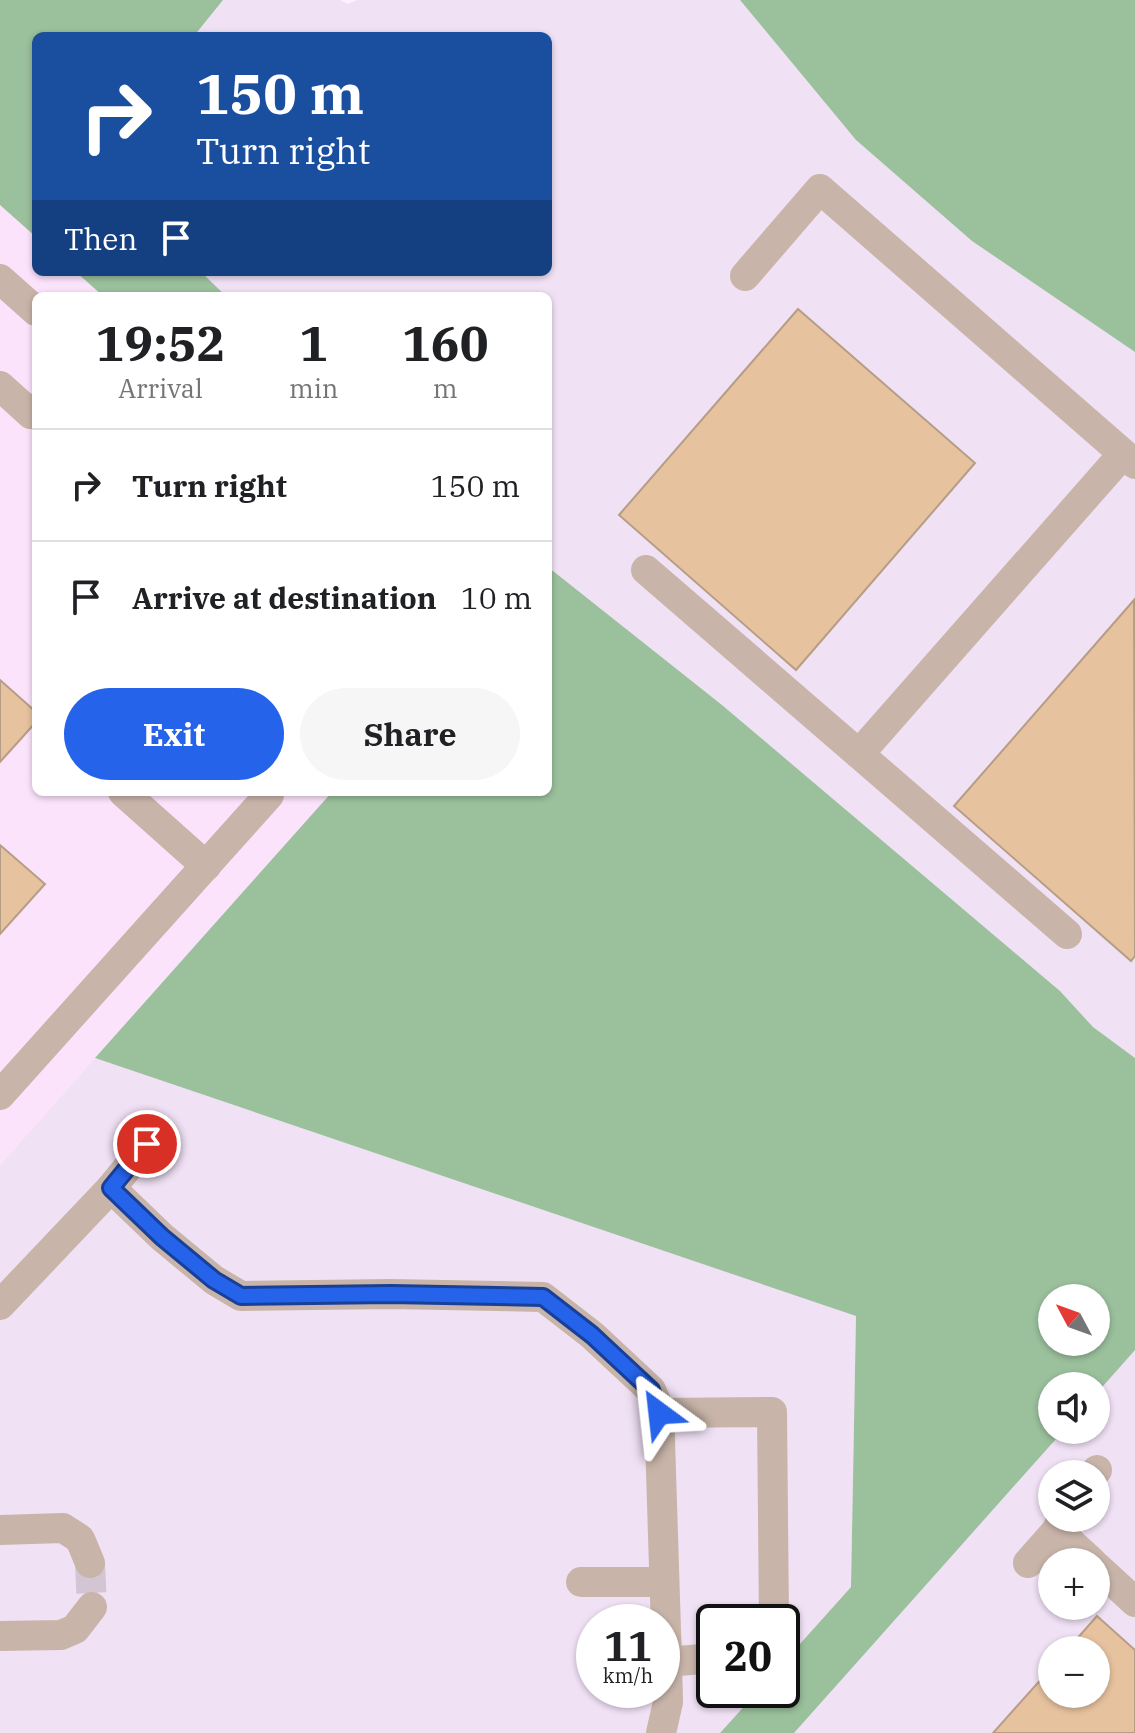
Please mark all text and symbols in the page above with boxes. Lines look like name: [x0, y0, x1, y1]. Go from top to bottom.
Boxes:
text: 150 m: [196, 57, 364, 129]
icon: right: [64, 64, 168, 168]
text: Turn right: [196, 127, 370, 174]
icon: arrive: [154, 216, 198, 260]
text: Then: [64, 219, 138, 258]
text: 19:52: [96, 312, 225, 374]
text: 1: [299, 312, 328, 374]
text: 160: [402, 312, 488, 374]
text: Arrival: [118, 371, 203, 405]
text: min: [289, 371, 338, 405]
text: m: [433, 371, 458, 405]
icon: right: [64, 463, 108, 507]
text: Turn right: [132, 466, 287, 505]
text: 150 m: [430, 466, 520, 505]
icon: arrive: [64, 575, 108, 619]
text: Arrive at destination: [132, 578, 437, 617]
text: 10 m: [461, 578, 532, 617]
button: Exit: [64, 688, 284, 780]
button: Share: [300, 688, 520, 780]
pin: [113, 1110, 181, 1178]
icon: arrive: [125, 1122, 169, 1166]
north arrow: [1038, 1284, 1110, 1356]
map controls: [1038, 1284, 1110, 1708]
position arrow: [617, 1371, 701, 1455]
button: sound: [1038, 1372, 1110, 1444]
button: layers: [1038, 1460, 1110, 1532]
button: +: [1038, 1548, 1110, 1620]
speed limit sign: 20: [696, 1604, 800, 1708]
text: 11: [604, 1620, 652, 1672]
button: −: [1038, 1636, 1110, 1708]
text: km/h: [603, 1662, 653, 1689]

